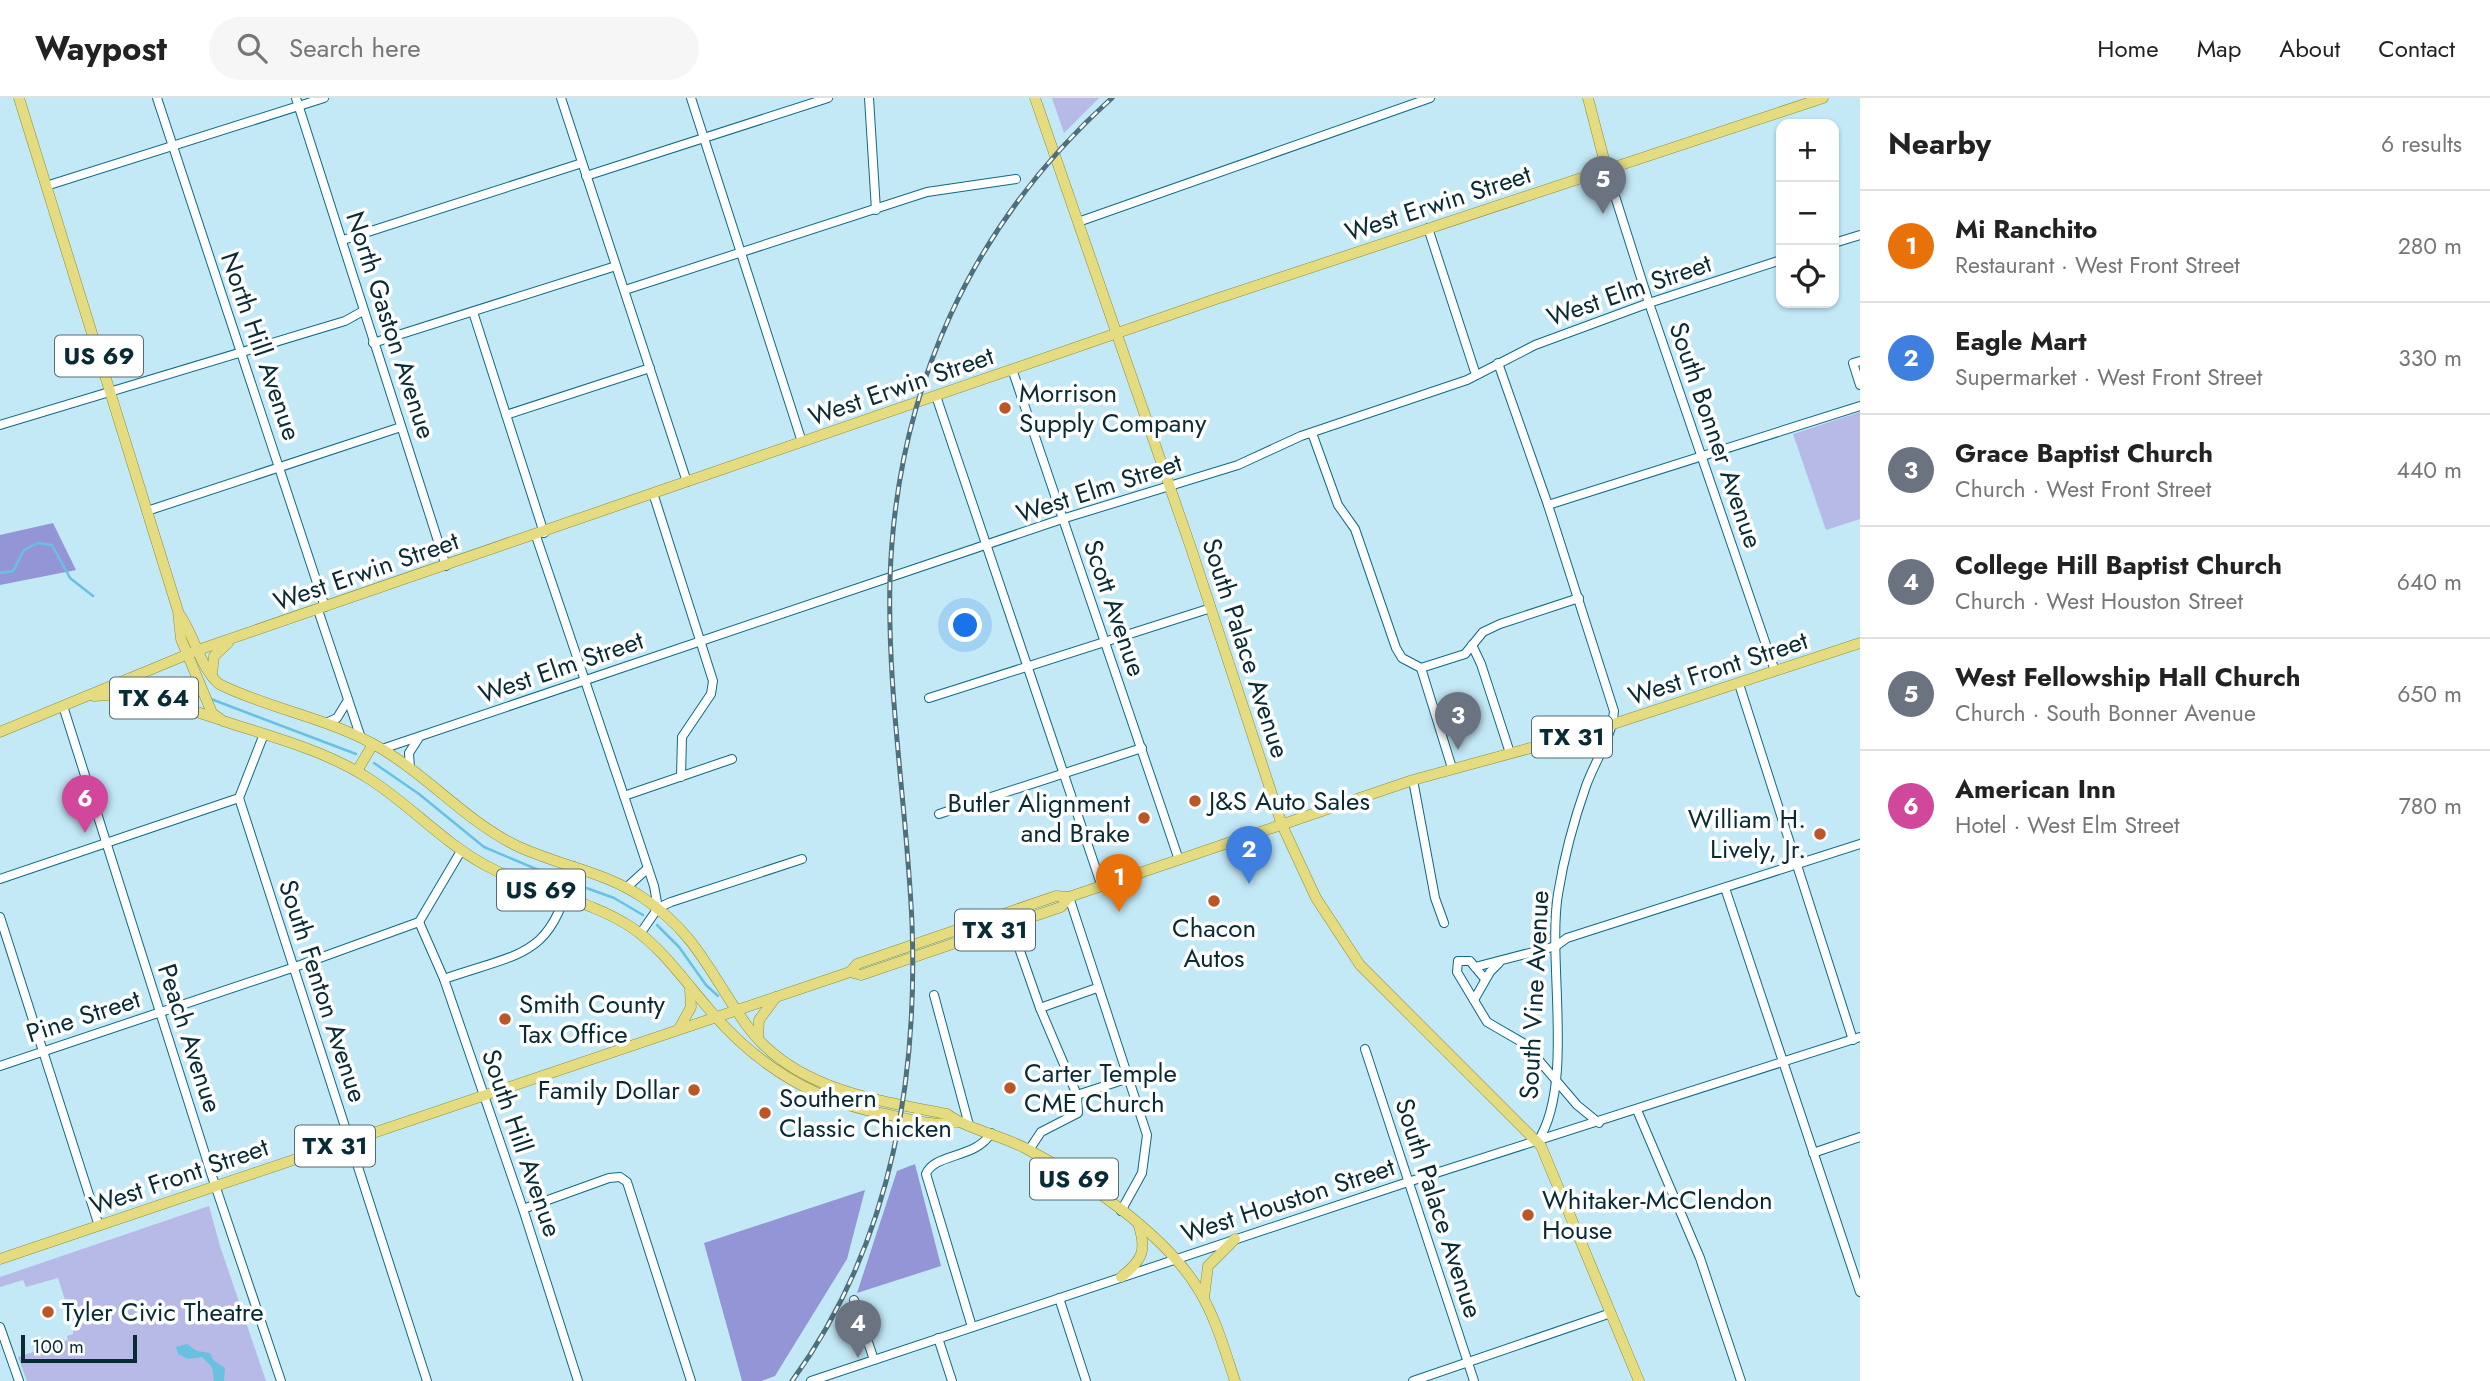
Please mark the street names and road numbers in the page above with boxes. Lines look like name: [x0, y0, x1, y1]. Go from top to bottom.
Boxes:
street label: West Erwin Street: [1340, 155, 1537, 251]
street label: North Gaston Avenue: [336, 206, 446, 444]
street label: West Elm Street: [1542, 244, 1717, 336]
street label: North Hill Avenue: [211, 247, 311, 445]
street label: South Bonner Avenue: [1659, 317, 1773, 553]
road number: US 69: [55, 335, 143, 376]
street label: West Erwin Street: [803, 336, 999, 435]
street label: West Elm Street: [1011, 443, 1187, 533]
street label: West Erwin Street: [268, 521, 464, 620]
street label: South Palace Avenue: [1193, 533, 1299, 763]
street label: Scott Avenue: [1074, 535, 1156, 681]
street label: West Elm Street: [474, 621, 649, 713]
street label: West Front Street: [1623, 621, 1813, 715]
road number: TX 64: [110, 678, 198, 718]
road number: TX 31: [1532, 716, 1612, 758]
road number: US 69: [497, 870, 585, 910]
street label: South Fenton Avenue: [269, 875, 377, 1107]
street label: South Vine Avenue: [1510, 889, 1558, 1101]
road number: TX 31: [955, 910, 1035, 950]
street label: Peach Avenue: [148, 959, 232, 1117]
street label: Pine Street: [21, 979, 146, 1052]
street label: South Hill Avenue: [472, 1044, 572, 1242]
street label: South Palace Avenue: [1386, 1093, 1492, 1323]
road number: TX 31: [295, 1126, 375, 1166]
street label: West Front Street: [85, 1127, 274, 1224]
street label: West Houston Street: [1176, 1147, 1400, 1252]
road number: US 69: [1030, 1158, 1118, 1199]

